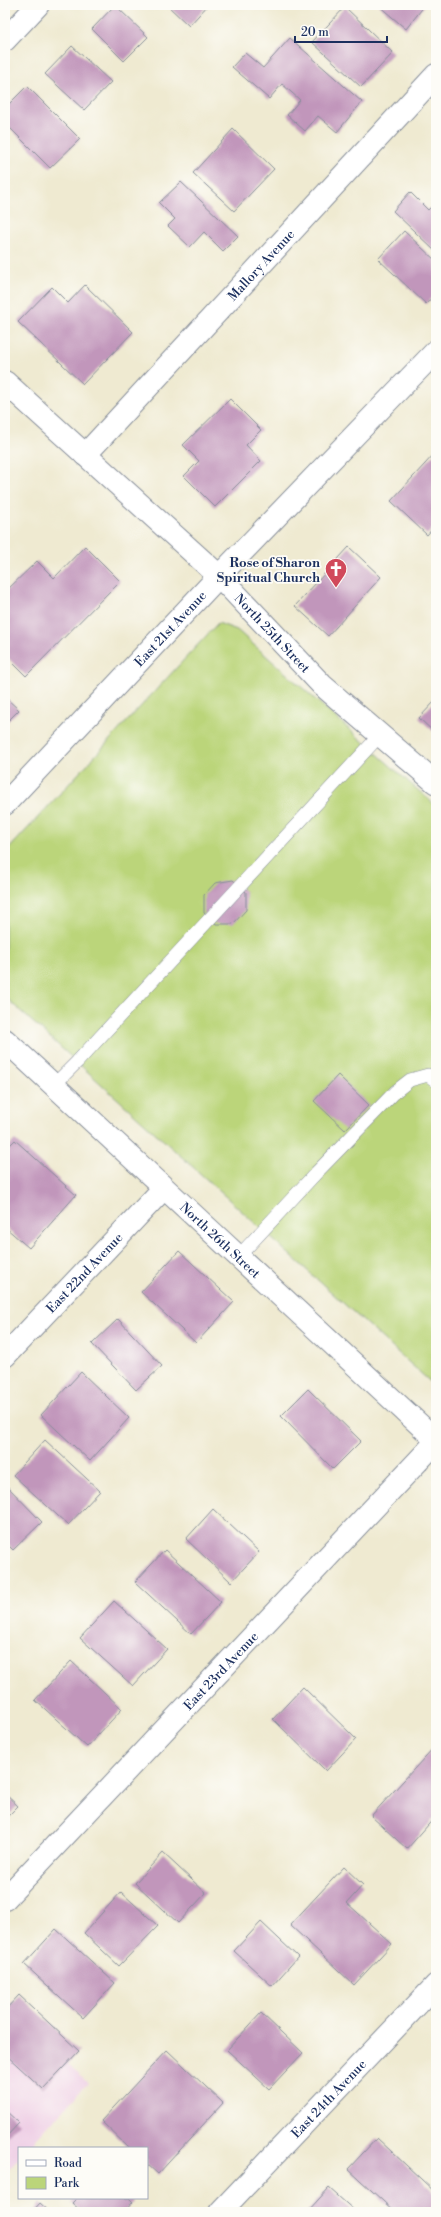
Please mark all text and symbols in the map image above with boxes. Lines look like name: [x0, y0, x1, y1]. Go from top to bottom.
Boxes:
scale bar: [295, 18, 387, 44]
text: 20 m: [301, 25, 329, 40]
street label: Mallory Avenue: [225, 226, 299, 304]
place label: Rose of Sharon Spiritual Church: [217, 555, 320, 586]
church icon: Rose of Sharon Spiritual Church: [323, 556, 349, 589]
street label: East 21st Avenue: [131, 587, 210, 670]
street label: North 25th Street: [231, 590, 313, 677]
street label: North 26th Street: [176, 1200, 264, 1282]
street label: East 22nd Avenue: [43, 1229, 127, 1317]
street label: East 23rd Avenue: [180, 1628, 262, 1714]
street label: East 24th Avenue: [288, 2056, 370, 2141]
legend: [18, 2147, 148, 2199]
text: Road: [54, 2156, 82, 2171]
text: Park: [54, 2176, 80, 2191]

